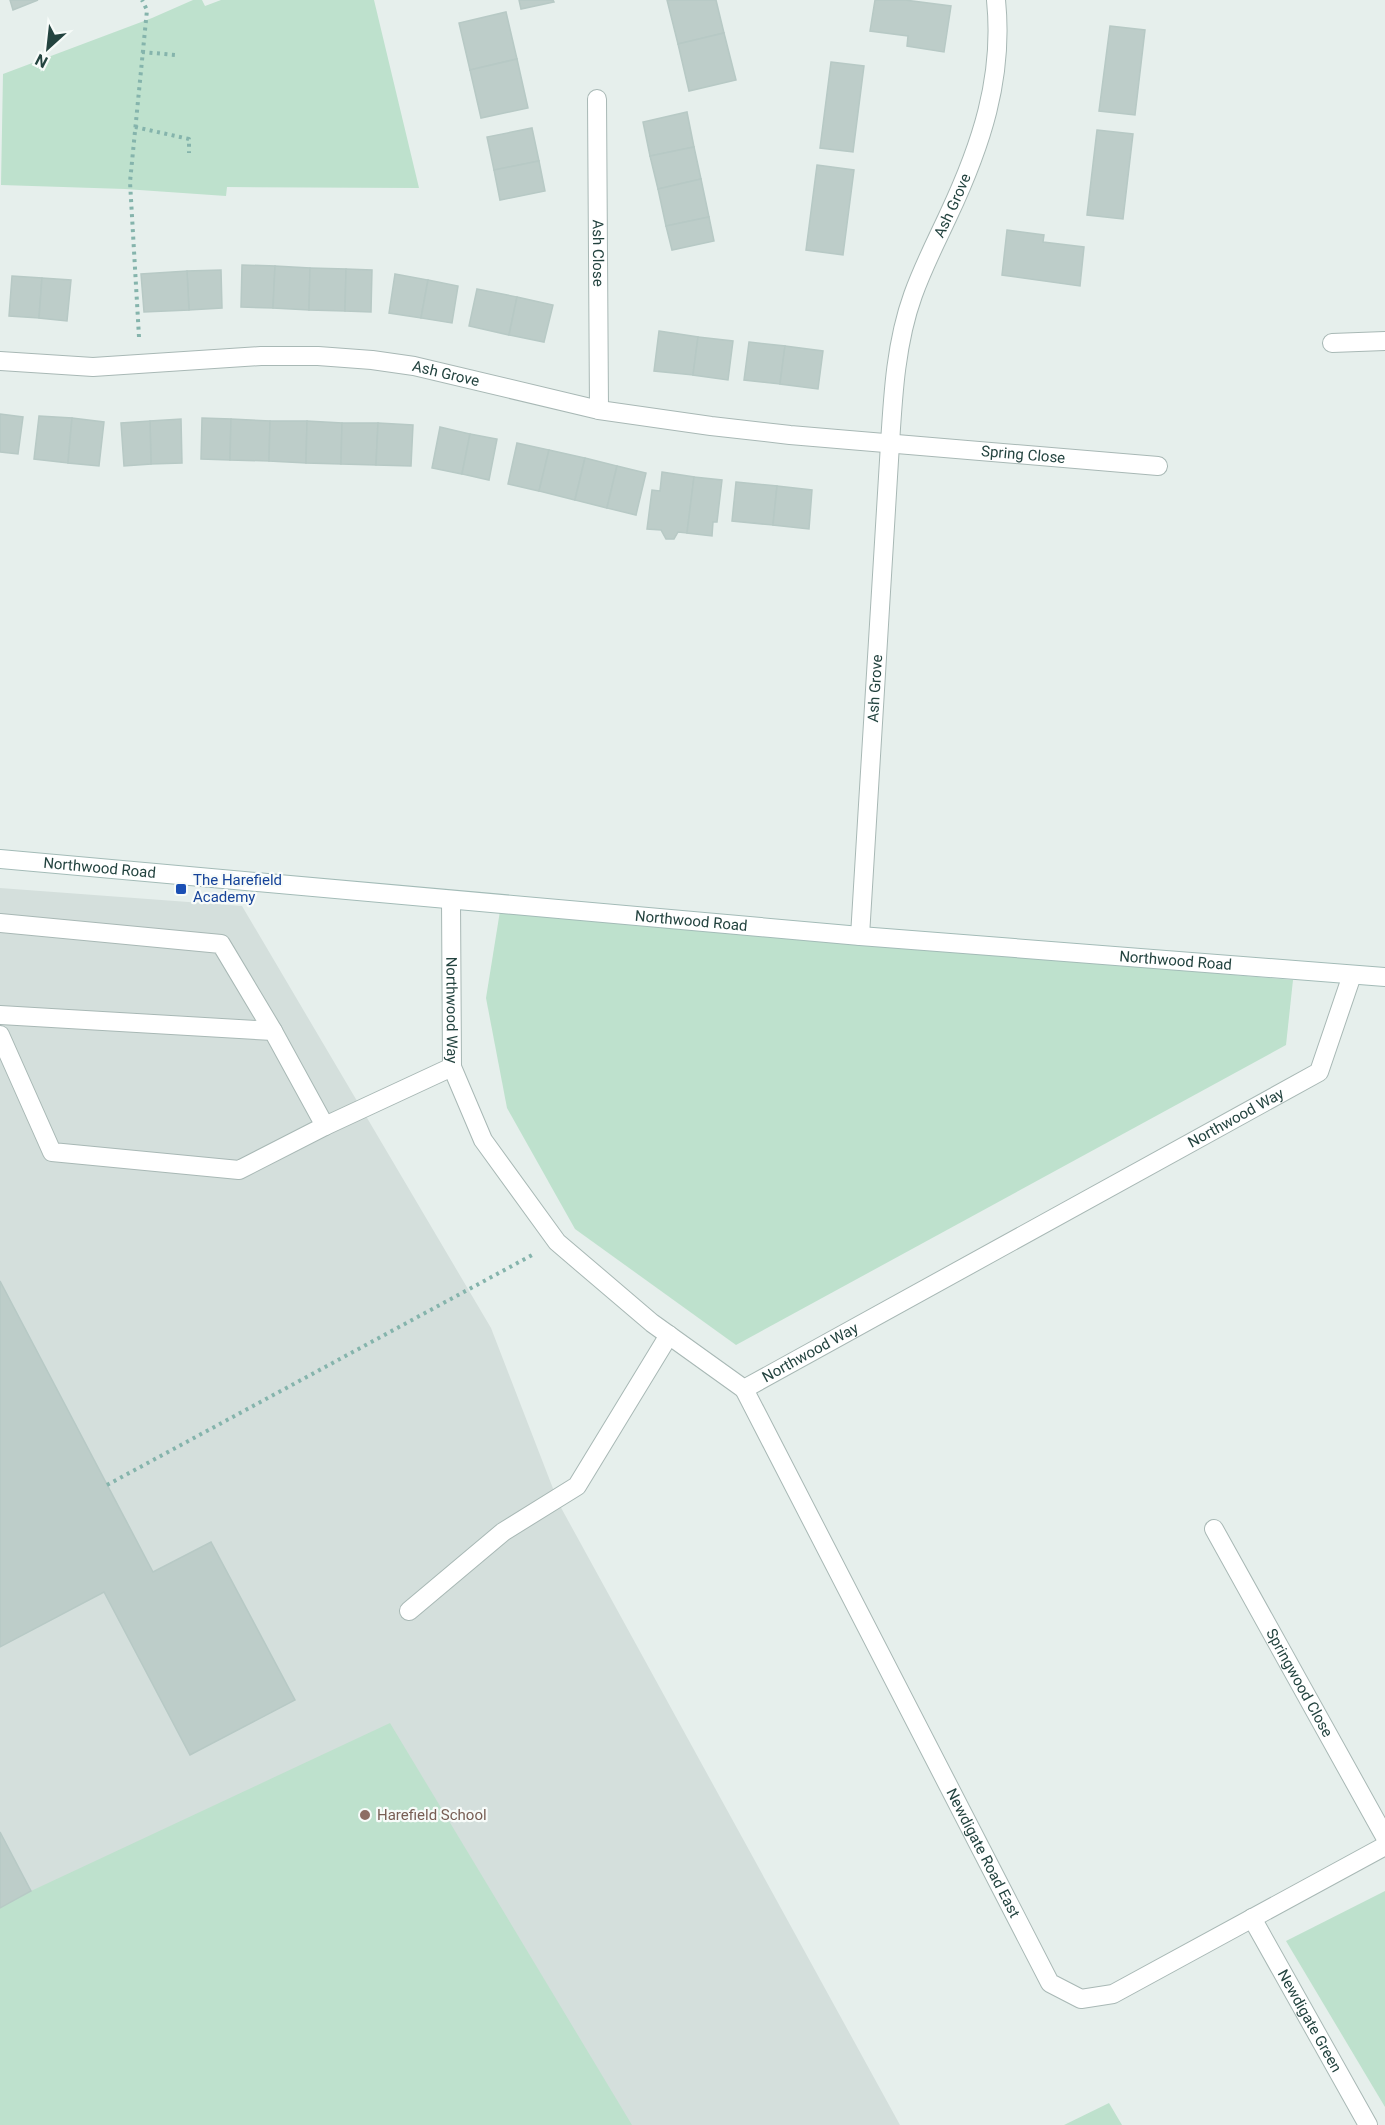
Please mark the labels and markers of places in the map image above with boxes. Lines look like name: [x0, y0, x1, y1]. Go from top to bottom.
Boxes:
place label: The Harefield Academy: [193, 871, 282, 906]
marker: The Harefield Academy: [174, 882, 188, 896]
place label: Harefield School: [377, 1806, 487, 1824]
marker: Harefield School: [358, 1808, 372, 1822]

